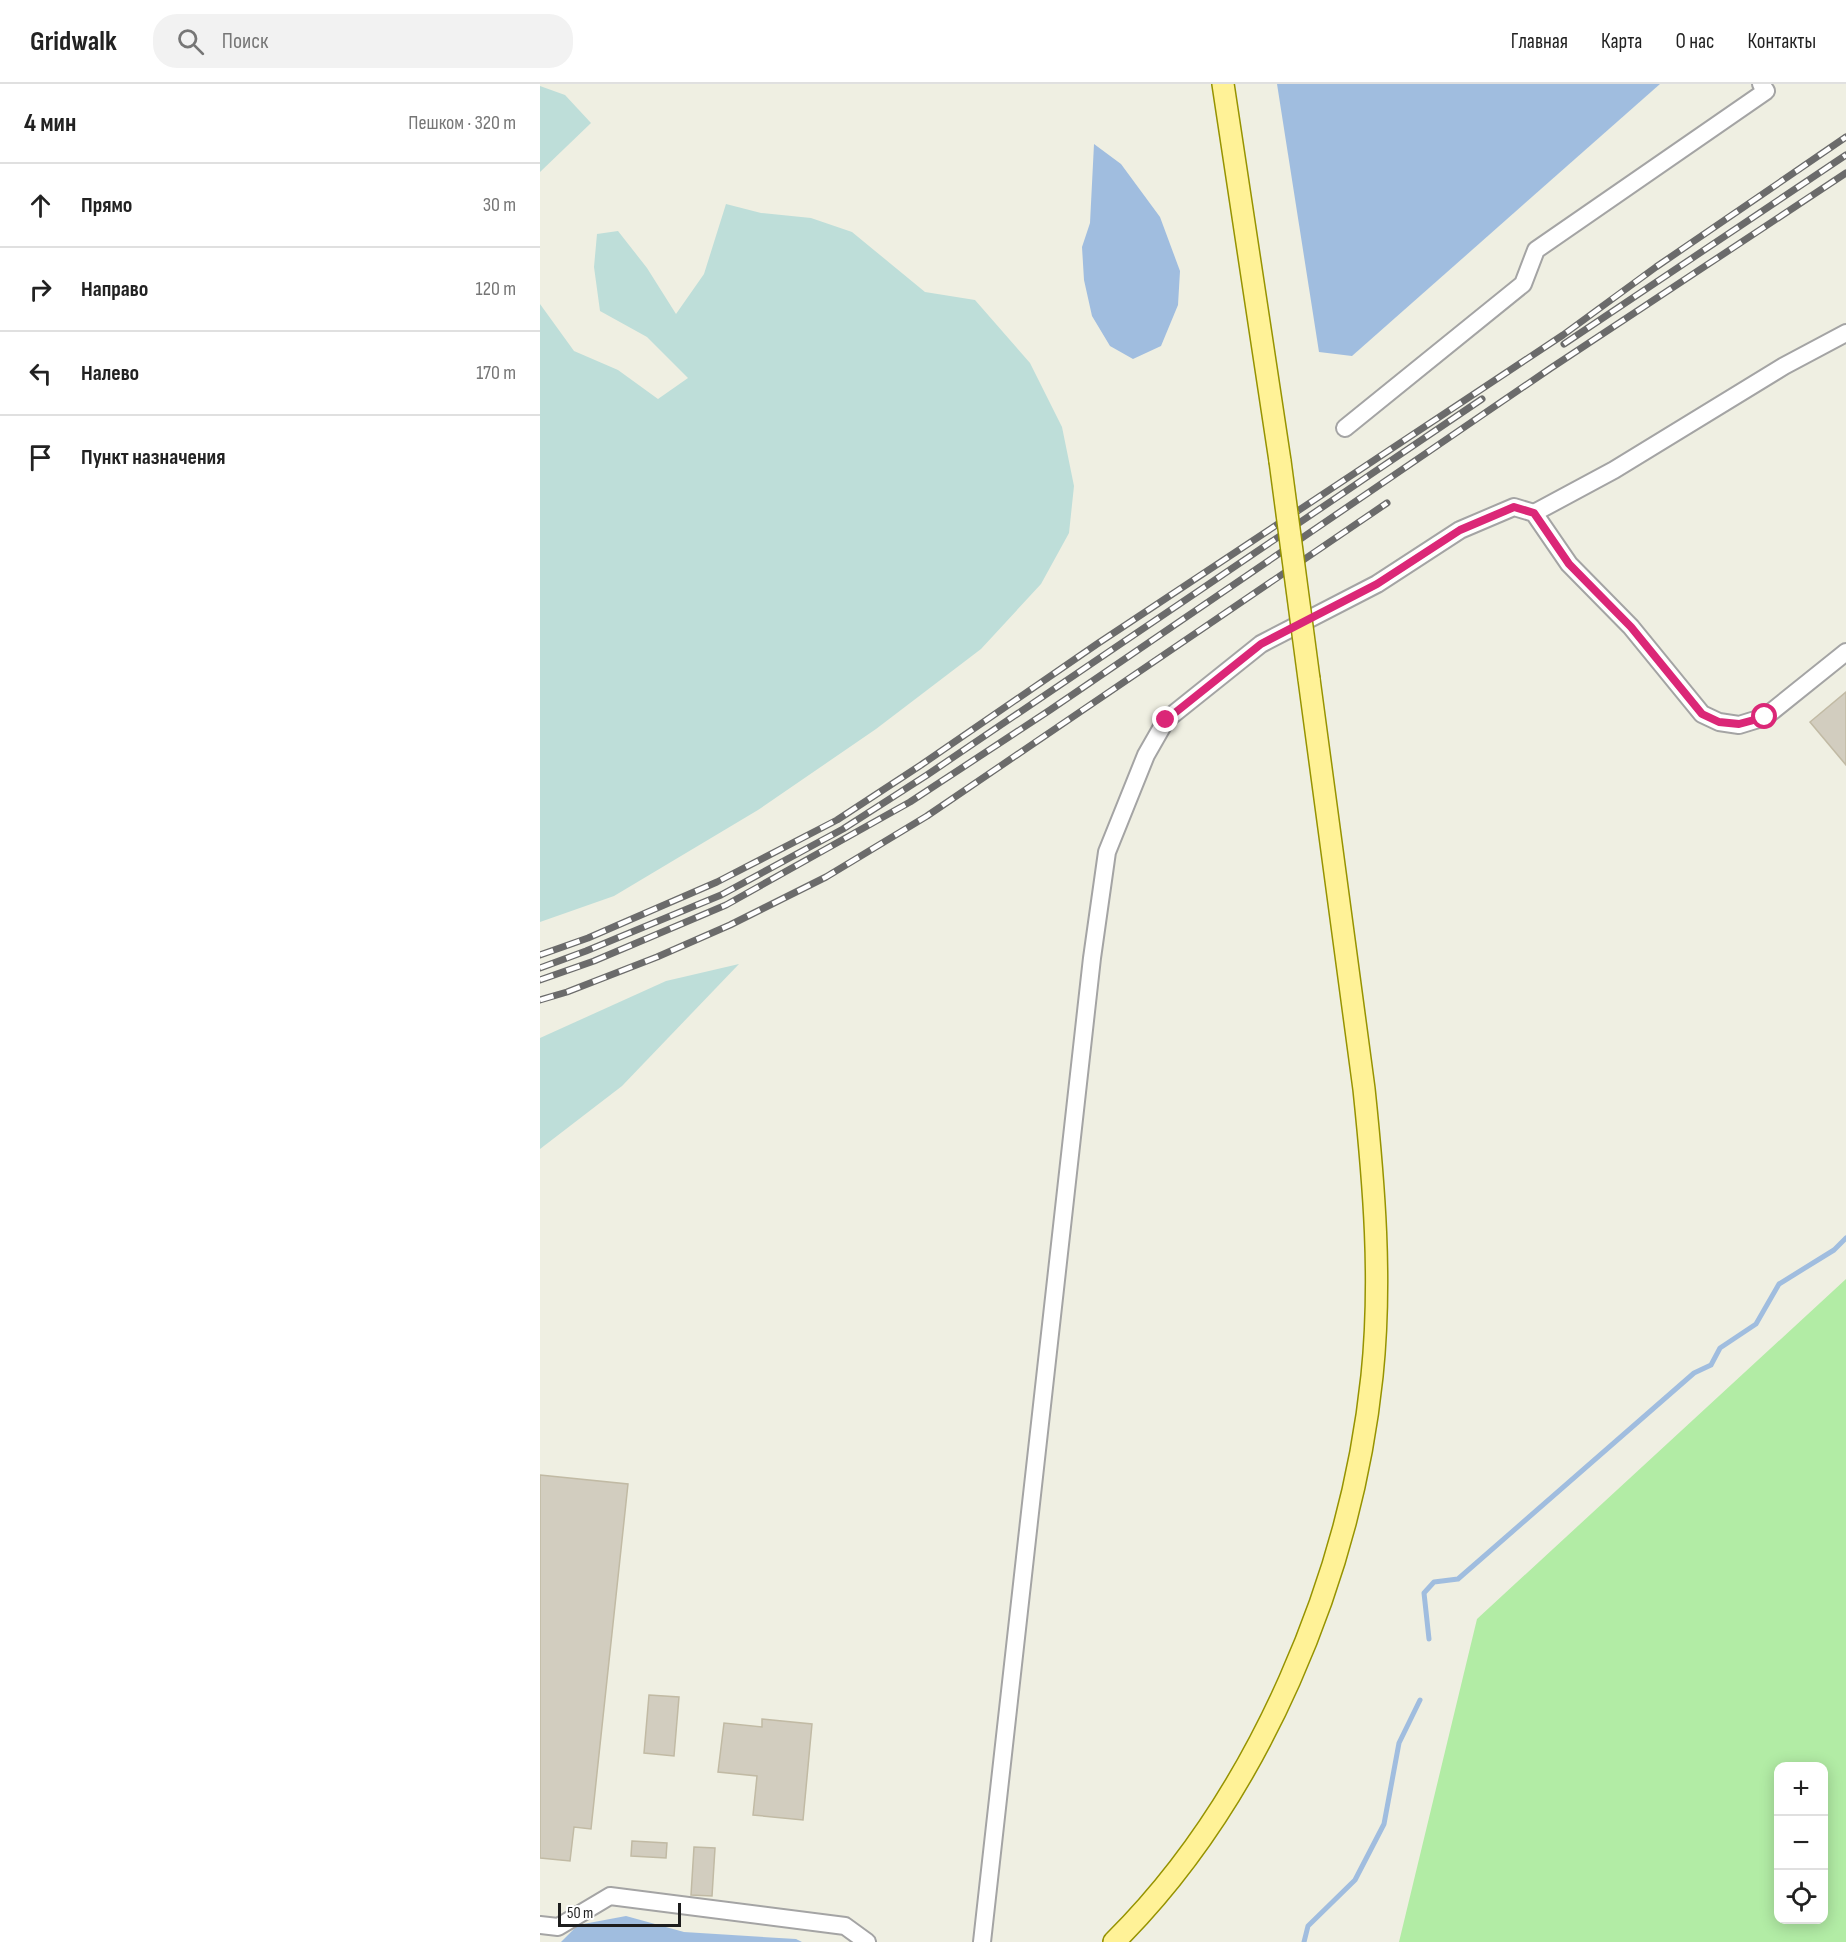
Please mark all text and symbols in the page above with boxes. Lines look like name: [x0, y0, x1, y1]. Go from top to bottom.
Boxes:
search box: [153, 14, 573, 68]
text: Gridwalk: [30, 25, 117, 58]
icon: search: [174, 25, 207, 58]
text: Поиск: [222, 28, 268, 55]
text: Главная: [1511, 29, 1568, 54]
text: Карта: [1601, 29, 1642, 54]
text: О нас: [1675, 29, 1714, 54]
text: Контакты: [1747, 29, 1816, 54]
text: 4 мин: [24, 108, 76, 139]
text: Пешком · 320 m: [408, 111, 516, 135]
icon: ahead: [24, 189, 57, 222]
text: Прямо: [81, 192, 132, 219]
text: 30 m: [483, 193, 516, 217]
icon: right: [24, 273, 57, 306]
text: Направо: [81, 276, 148, 303]
text: 120 m: [476, 277, 516, 301]
icon: left: [24, 357, 57, 390]
text: Налево: [81, 360, 139, 387]
text: 170 m: [476, 361, 516, 385]
icon: arrive: [24, 441, 57, 474]
text: Пункт назначения: [81, 444, 225, 471]
route start: [1751, 703, 1777, 729]
route end: [1152, 706, 1178, 732]
map controls: [1774, 1762, 1828, 1924]
button: +: [1774, 1762, 1828, 1816]
button: −: [1774, 1816, 1828, 1870]
button: locate: [1774, 1870, 1828, 1924]
scale bar: [558, 1900, 681, 1928]
text: 50 m: [567, 1904, 593, 1923]

